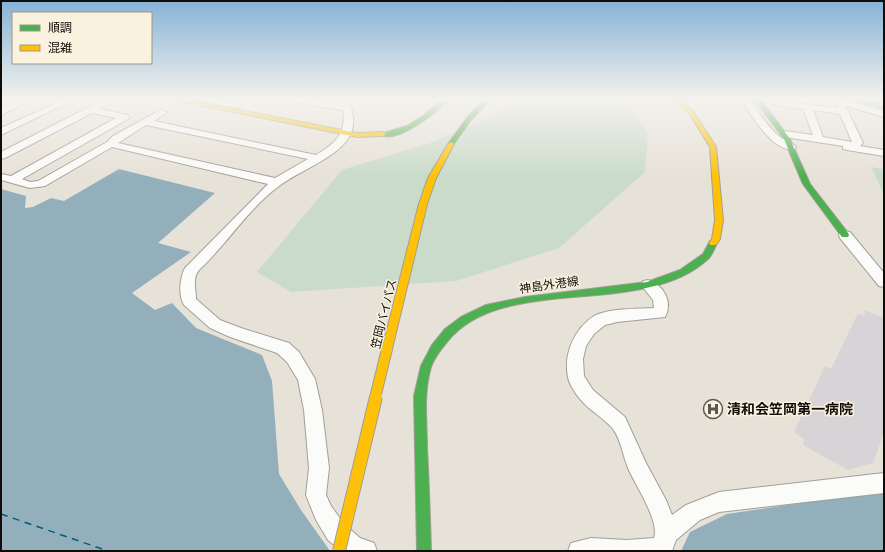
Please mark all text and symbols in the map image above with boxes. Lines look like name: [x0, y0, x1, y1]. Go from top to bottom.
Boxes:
legend: [12, 12, 152, 64]
text: 順調: [48, 20, 72, 35]
text: 混雑: [48, 40, 72, 55]
street label: 神島外港線: [518, 273, 580, 296]
street label: 笠岡バイパス: [368, 277, 399, 351]
hospital icon: 清和会笠岡第一病院: [702, 398, 724, 420]
place label: 清和会笠岡第一病院: [727, 400, 853, 417]

